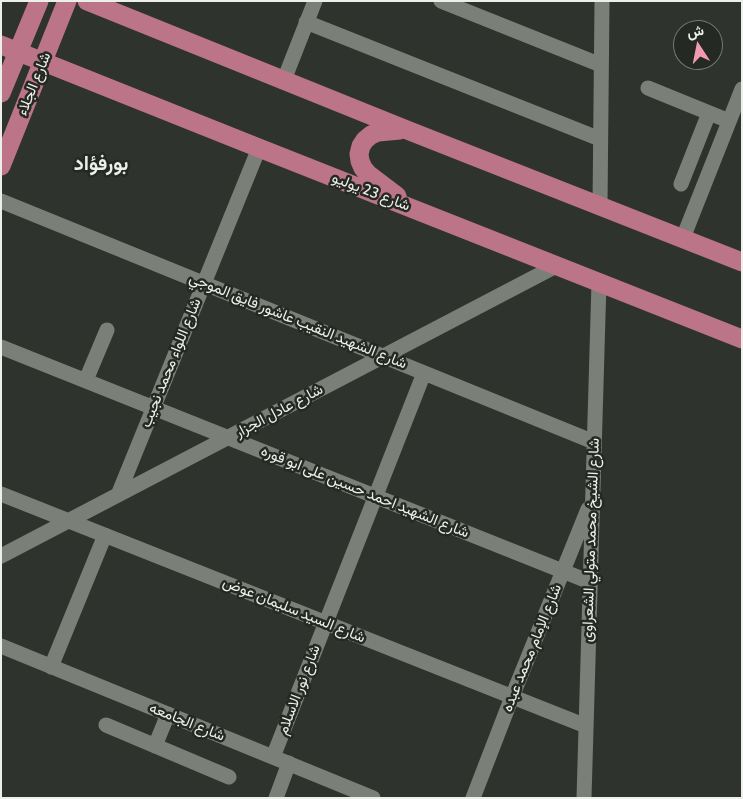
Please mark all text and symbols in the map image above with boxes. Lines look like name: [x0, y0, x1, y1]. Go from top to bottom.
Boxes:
north arrow: [673, 20, 723, 70]
text: ش: [685, 21, 705, 42]
street label: شارع الجلاء: [13, 50, 55, 118]
district label: بورفؤاد: [74, 152, 128, 176]
street label: شارع 23 يوليو: [329, 169, 413, 215]
street label: شارع الشهيد النقيب عاشور فايق الموجي: [186, 269, 410, 373]
street label: شارع اللواء محمد نجيب: [137, 296, 205, 430]
street label: شارع عادل الجزار: [232, 380, 326, 442]
street label: شارع الشيخ محمد متولي الشعراوى: [578, 438, 604, 642]
street label: شارع الشهيد احمد حسين على ابو قوره: [258, 442, 472, 542]
street label: شارع السيد سليمان عوض: [220, 573, 368, 647]
street label: شارع الإمام محمد عبده: [498, 582, 566, 714]
street label: شارع نور الاسلام: [274, 643, 324, 737]
street label: شارع الجامعه: [147, 699, 227, 745]

